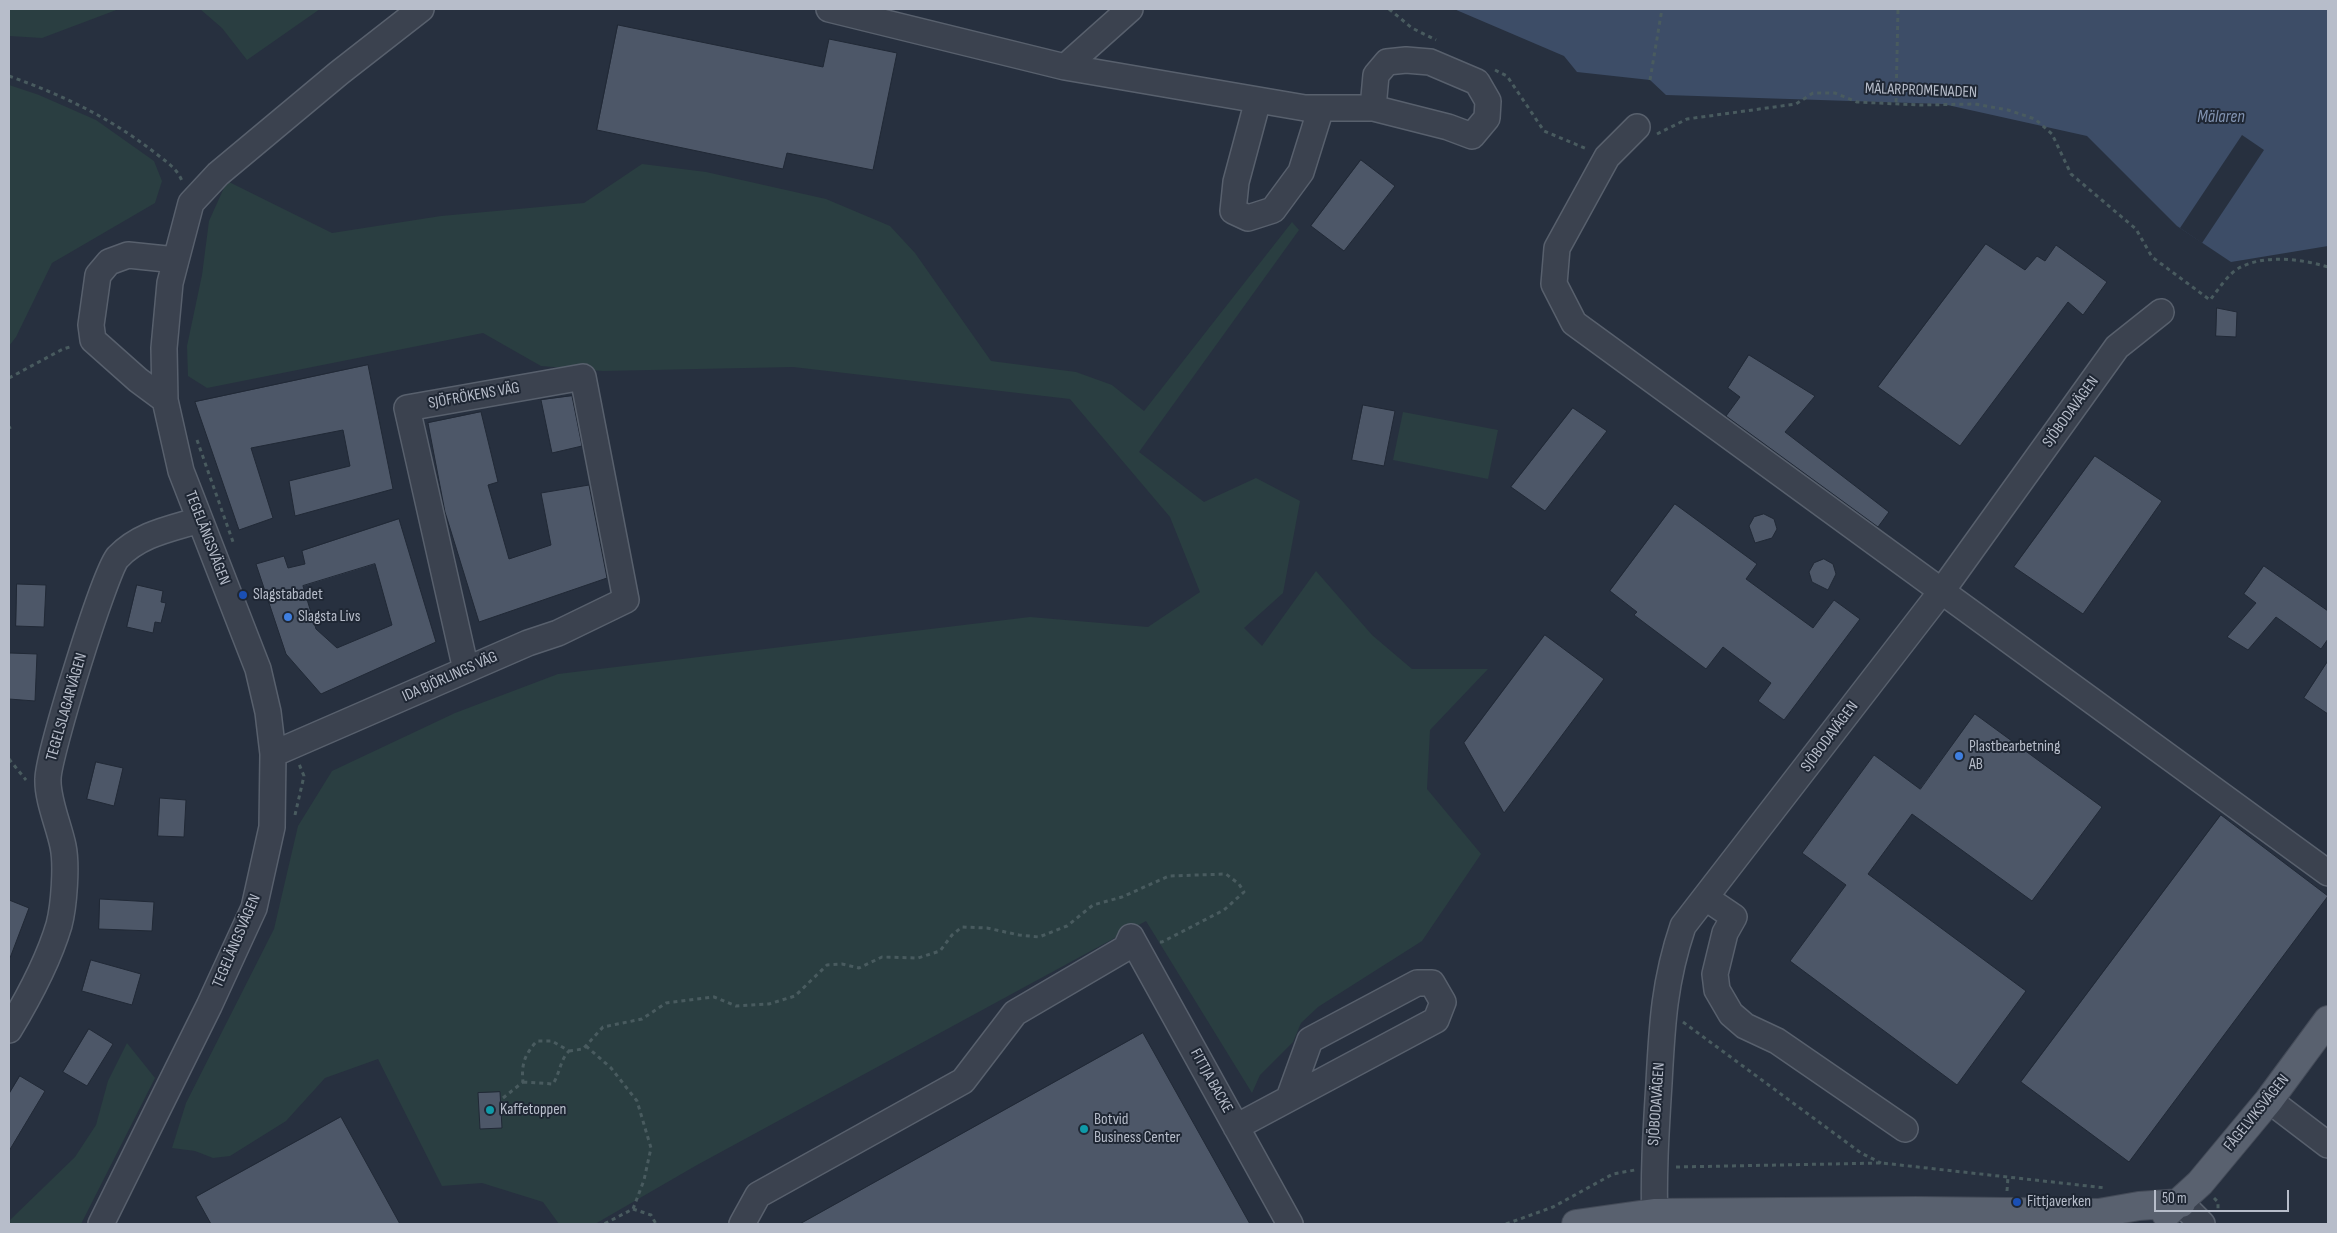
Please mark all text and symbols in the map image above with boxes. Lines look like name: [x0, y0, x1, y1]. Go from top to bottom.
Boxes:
street label: MÄLARPROMENADEN: [1865, 79, 1977, 103]
water label: Mälaren: [2197, 106, 2245, 128]
street label: SJÖBODAVÄGEN: [2039, 373, 2103, 451]
street label: SJÖFRÖKENS VÄG: [427, 379, 521, 413]
street label: TEGELÄNGSVÄGEN: [180, 488, 234, 588]
place label: Slagstabadet: [253, 585, 323, 605]
marker: Slagstabadet: [237, 589, 249, 601]
place label: Slagsta Livs: [298, 607, 360, 627]
marker: Slagsta Livs: [282, 611, 294, 623]
street label: IDA BJÖRLINGS VÄG: [399, 647, 501, 707]
street label: TEGELSLAGARVÄGEN: [42, 651, 92, 763]
street label: SJÖBODAVÄGEN: [1797, 698, 1863, 776]
place label: Plastbearbetning AB: [1969, 737, 2060, 775]
marker: Plastbearbetning AB: [1953, 750, 1965, 762]
street label: TEGELÄNGSVÄGEN: [209, 891, 265, 991]
street label: FITTJA BACKE: [1186, 1046, 1236, 1116]
street label: SJÖBODAVÄGEN: [1645, 1062, 1669, 1146]
street label: FÅGELVIKSVÄGEN: [2220, 1071, 2294, 1155]
place label: Kaffetoppen: [500, 1100, 566, 1120]
marker: Kaffetoppen: [484, 1104, 496, 1116]
place label: Botvid Business Center: [1094, 1110, 1180, 1148]
marker: Botvid Business Center: [1078, 1123, 1090, 1135]
scale bar: [2157, 1180, 2292, 1212]
text: 50 m: [2162, 1189, 2187, 1208]
place label: Fittjaverken: [2027, 1192, 2091, 1212]
marker: Fittjaverken: [2011, 1196, 2023, 1208]

